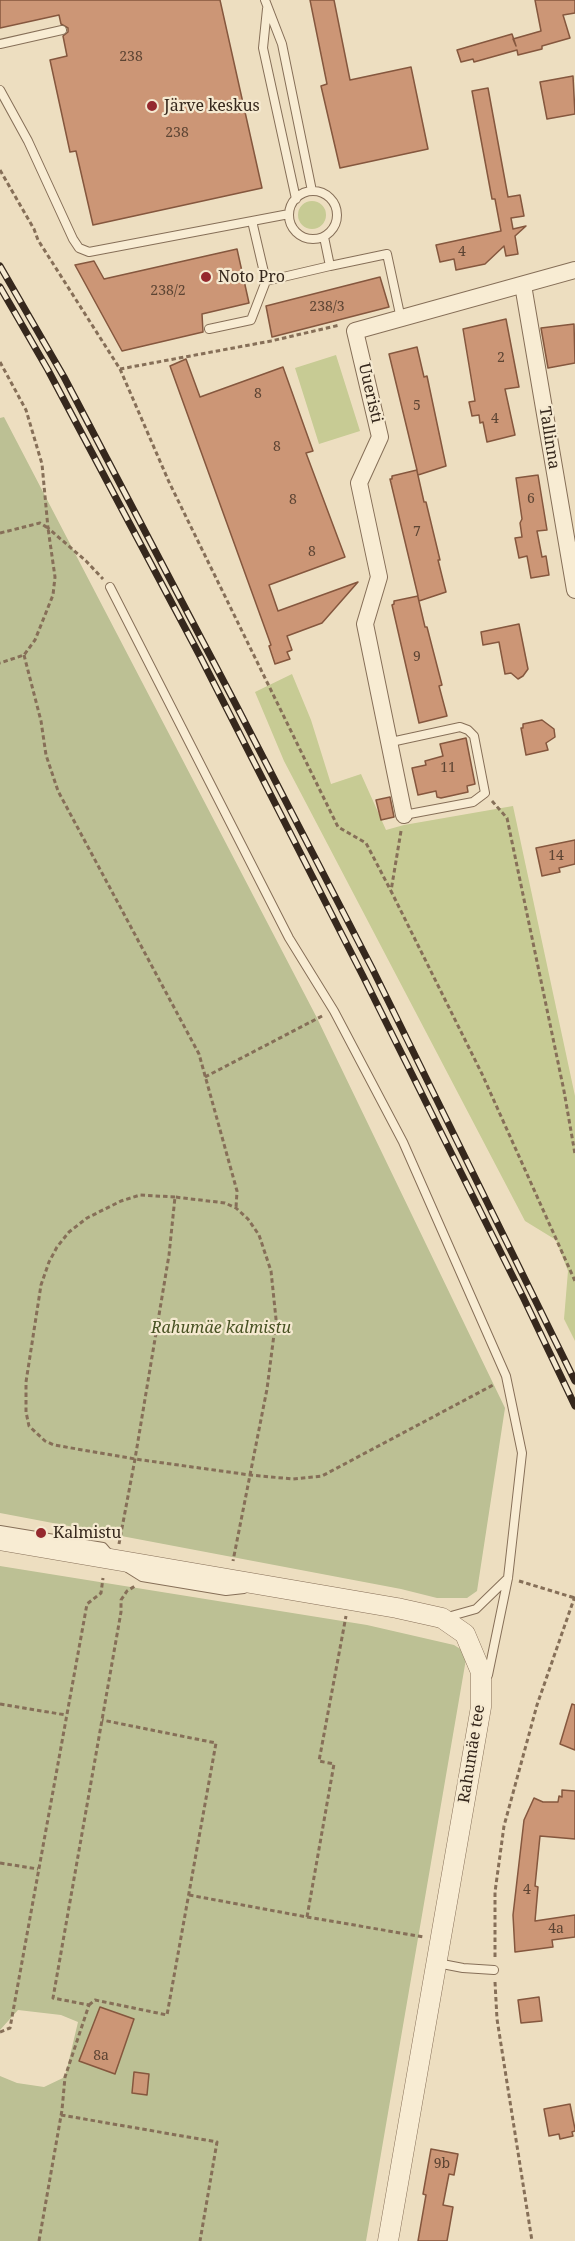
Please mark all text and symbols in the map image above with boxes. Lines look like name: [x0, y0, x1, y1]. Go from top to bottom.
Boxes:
house number: 238: [119, 49, 143, 65]
place label: Järve keskus: [164, 96, 260, 116]
marker: Järve keskus: [145, 99, 159, 113]
house number: 238: [165, 125, 189, 141]
house number: 4: [458, 244, 466, 260]
place label: Noto Pro: [218, 267, 285, 287]
marker: Noto Pro: [199, 270, 213, 284]
house number: 238/2: [150, 283, 186, 299]
house number: 238/3: [309, 299, 345, 315]
house number: 2: [497, 350, 505, 366]
street label: Uueristi: [354, 361, 386, 425]
house number: 8: [254, 386, 262, 402]
house number: 5: [413, 398, 421, 414]
street label: Tallinna: [535, 405, 563, 471]
house number: 4: [491, 411, 499, 427]
house number: 8: [273, 439, 281, 455]
house number: 6: [527, 491, 535, 507]
house number: 8: [289, 492, 297, 508]
house number: 7: [413, 524, 421, 540]
house number: 8: [308, 544, 316, 560]
house number: 9: [413, 649, 421, 665]
house number: 11: [440, 760, 456, 776]
house number: 14: [548, 848, 564, 864]
park label: Rahumäe kalmistu: [151, 1318, 291, 1338]
place label: Kalmistu: [53, 1523, 121, 1543]
marker: Kalmistu: [34, 1526, 48, 1540]
street label: Rahumäe tee: [455, 1703, 489, 1805]
house number: 4: [523, 1882, 531, 1898]
house number: 4a: [548, 1921, 564, 1937]
house number: 8a: [93, 2048, 109, 2064]
house number: 9b: [434, 2156, 450, 2172]

